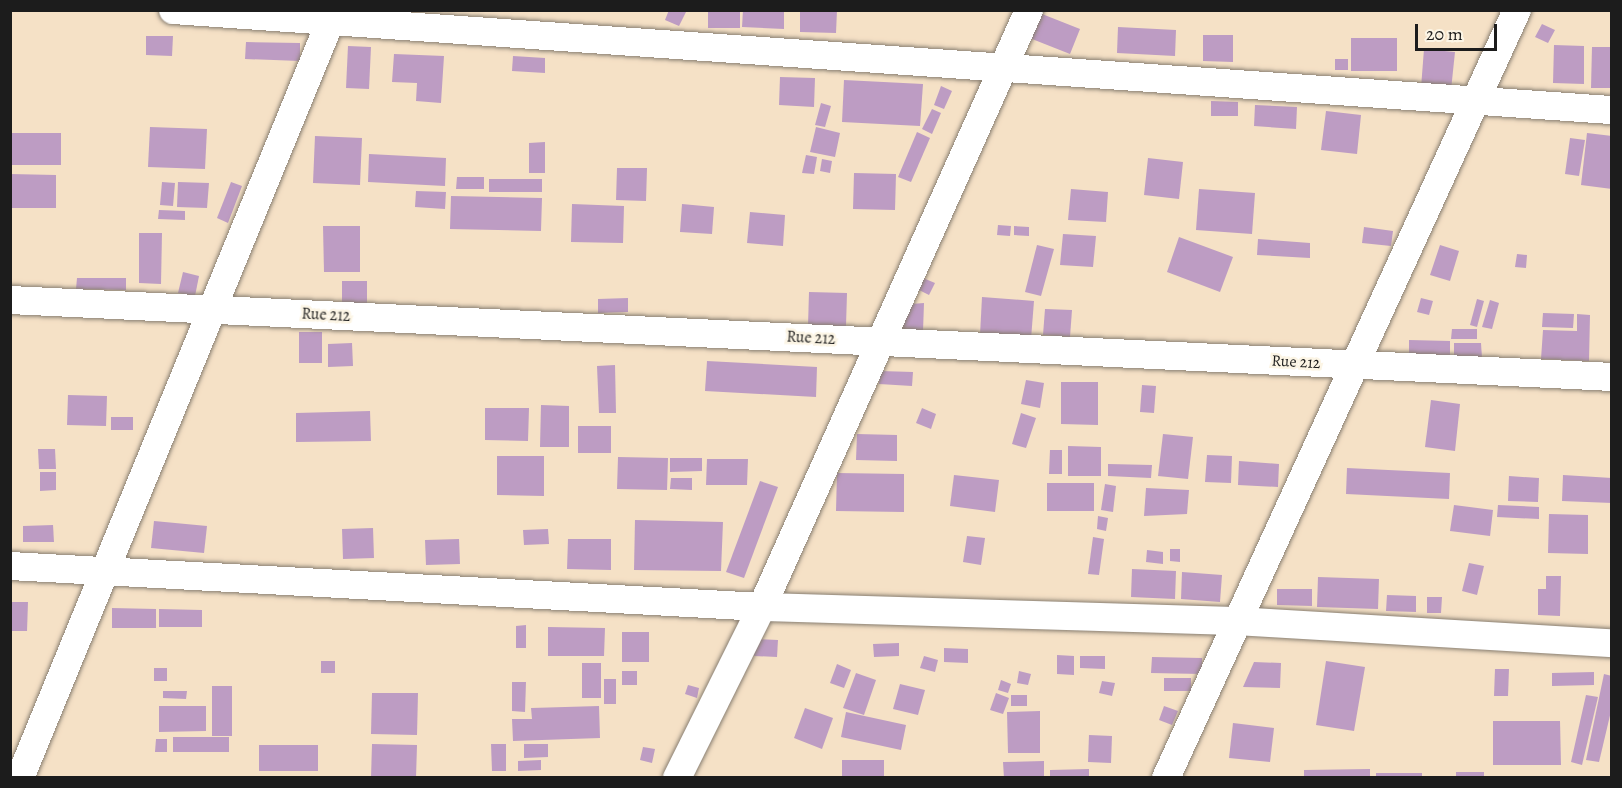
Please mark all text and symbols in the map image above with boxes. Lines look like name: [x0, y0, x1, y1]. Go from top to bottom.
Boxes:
scale bar: [1418, 12, 1500, 50]
text: 20 m: [1426, 22, 1463, 46]
street label: Rue 212: [301, 304, 351, 326]
street label: Rue 212: [786, 327, 836, 349]
street label: Rue 212: [1271, 351, 1321, 373]

